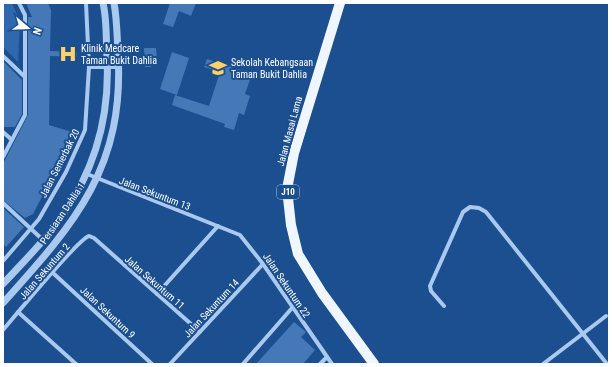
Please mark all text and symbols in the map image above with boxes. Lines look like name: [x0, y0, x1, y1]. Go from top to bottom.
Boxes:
north arrow: [8, 8, 48, 48]
text: N: [30, 26, 44, 37]
place label: Klinik Medcare Taman Bukit Dahlia: [81, 43, 157, 66]
hospital icon: Klinik Medcare Taman Bukit Dahlia: [58, 44, 78, 64]
place label: Sekolah Kebangsaan Taman Bukit Dahlia: [231, 57, 313, 80]
school or university icon: Sekolah Kebangsaan Taman Bukit Dahlia: [208, 58, 228, 78]
street label: Jalan Masai Lama: [275, 95, 304, 167]
street label: Jalan Semerbak 20: [37, 127, 81, 199]
street label: Jalan Sekuntum 13: [118, 175, 192, 212]
street label: Persiaran Dahlia 1: [38, 181, 87, 246]
road number: J10: [277, 185, 299, 199]
street label: Jalan Sekuntum 2: [17, 241, 72, 302]
street label: Jalan Sekuntum 22: [261, 251, 312, 320]
street label: Jalan Sekuntum 11: [123, 253, 187, 311]
street label: Jalan Sekuntum 14: [182, 277, 241, 340]
street label: Jalan Sekuntum 9: [78, 284, 137, 340]

